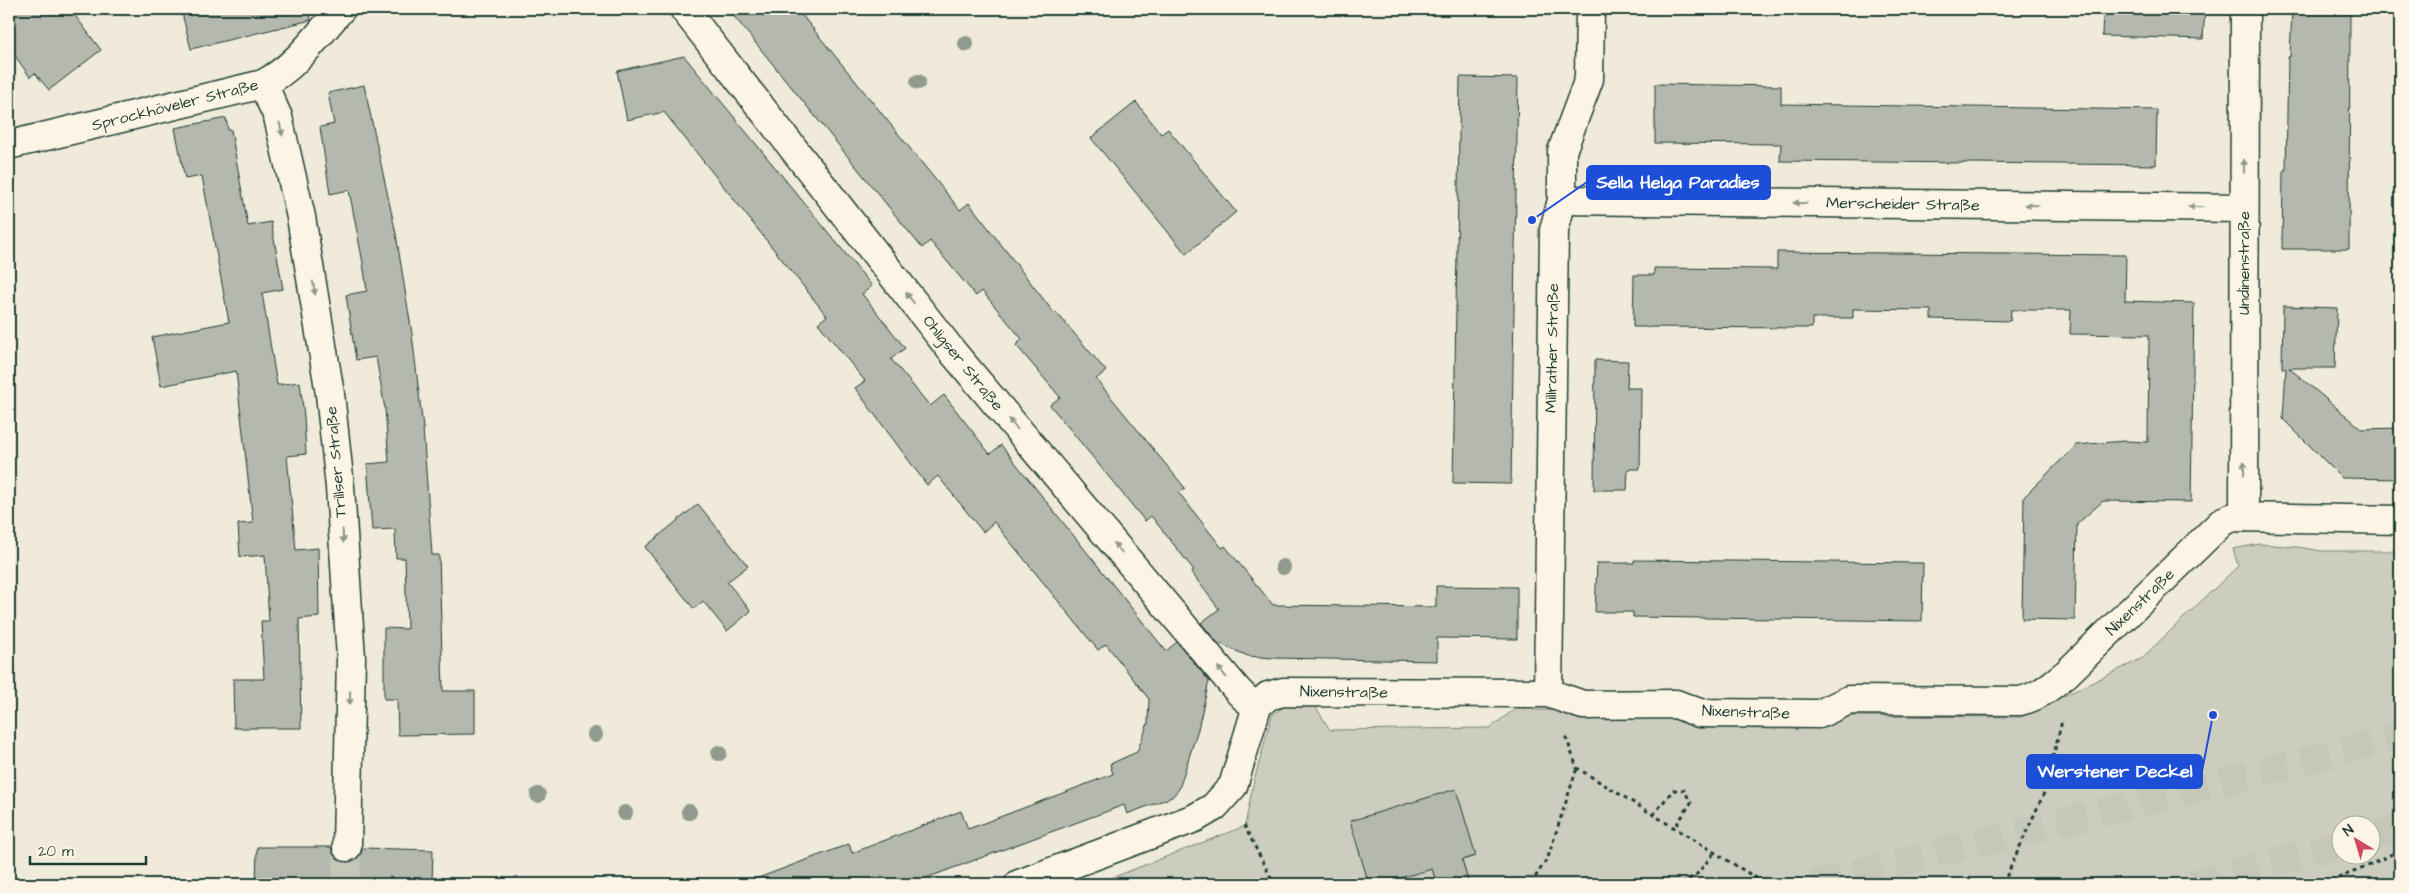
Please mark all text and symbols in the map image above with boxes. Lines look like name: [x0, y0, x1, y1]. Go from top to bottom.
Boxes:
street label: Sprockhöveler Straße: [89, 74, 261, 136]
one-way arrow: [277, 121, 285, 137]
one-way arrow: [2240, 158, 2248, 174]
callout: Sella Helga Paradies: [1587, 166, 1770, 199]
text: Sella Helga Paradies: [1596, 170, 1759, 196]
street label: Merscheider Straße: [1826, 192, 1980, 216]
one-way arrow: [1791, 199, 1807, 207]
one-way arrow: [2024, 201, 2040, 209]
one-way arrow: [2186, 203, 2202, 211]
street label: Undinenstraße: [2233, 211, 2255, 315]
one-way arrow: [310, 280, 318, 296]
street label: Millrather Straße: [1540, 283, 1564, 413]
one-way arrow: [905, 292, 916, 305]
street label: Ohligser Straße: [917, 310, 1009, 416]
street label: Trillser Straße: [320, 405, 352, 519]
one-way arrow: [1007, 418, 1019, 430]
one-way arrow: [2240, 460, 2248, 476]
one-way arrow: [340, 529, 348, 545]
one-way arrow: [1112, 542, 1123, 555]
street label: Nixenstraße: [2101, 563, 2180, 641]
one-way arrow: [1216, 667, 1228, 679]
street label: Nixenstraße: [1300, 680, 1389, 704]
one-way arrow: [346, 691, 354, 707]
street label: Nixenstraße: [1702, 699, 1791, 725]
callout: Werstener Deckel: [2027, 755, 2202, 788]
text: Werstener Deckel: [2037, 759, 2193, 784]
north arrow: [2332, 816, 2382, 866]
text: N: [2339, 820, 2358, 841]
scale bar: [30, 833, 146, 865]
text: 20 m: [38, 841, 74, 862]

